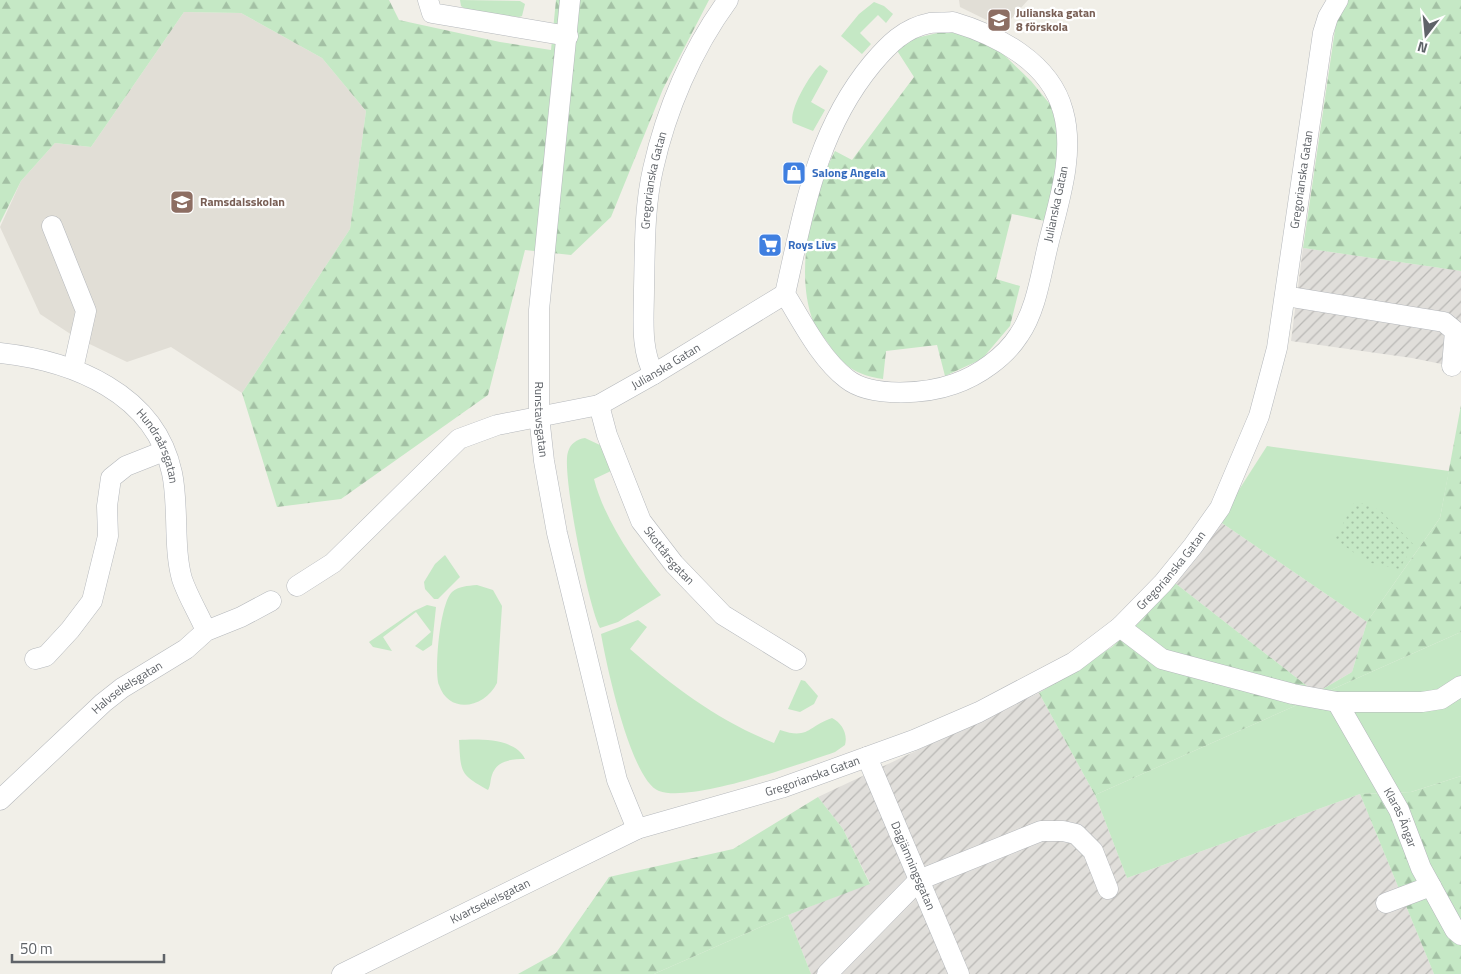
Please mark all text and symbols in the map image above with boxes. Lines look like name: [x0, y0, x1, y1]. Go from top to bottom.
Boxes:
place label: Julianska gatan 8 förskola: [1016, 3, 1096, 36]
school or university icon: Julianska gatan 8 förskola: [986, 7, 1012, 33]
north arrow: [1401, 10, 1451, 60]
text: N: [1415, 37, 1430, 59]
street label: Gregorianska Gatan: [635, 129, 671, 230]
street label: Gregorianska Gatan: [1285, 129, 1318, 230]
shop icon: Salong Angela: [781, 160, 807, 186]
place label: Salong Angela: [812, 163, 886, 182]
street label: Julianska Gatan: [1038, 164, 1073, 244]
school or university icon: Ramsdalsskolan: [169, 189, 195, 215]
place label: Ramsdalsskolan: [200, 192, 285, 211]
supermarket icon: Roys Livs: [757, 232, 783, 258]
place label: Roys Livs: [788, 235, 837, 254]
street label: Julianska Gatan: [627, 338, 704, 394]
street label: Runstavsgatan: [530, 381, 554, 458]
street label: Hundraårsgatan: [132, 404, 184, 485]
street label: Skottårsgatan: [639, 522, 699, 589]
street label: Gregorianska Gatan: [1131, 527, 1210, 614]
street label: Halvsekelsgatan: [87, 656, 166, 718]
street label: Gregorianska Gatan: [763, 750, 862, 801]
street label: Klaras Ängar: [1379, 784, 1422, 850]
street label: Dagjämningsgatan: [886, 818, 941, 913]
street label: Kvartsekelsgatan: [447, 873, 533, 929]
scale bar: [12, 932, 165, 964]
text: 50 m: [20, 937, 53, 960]

